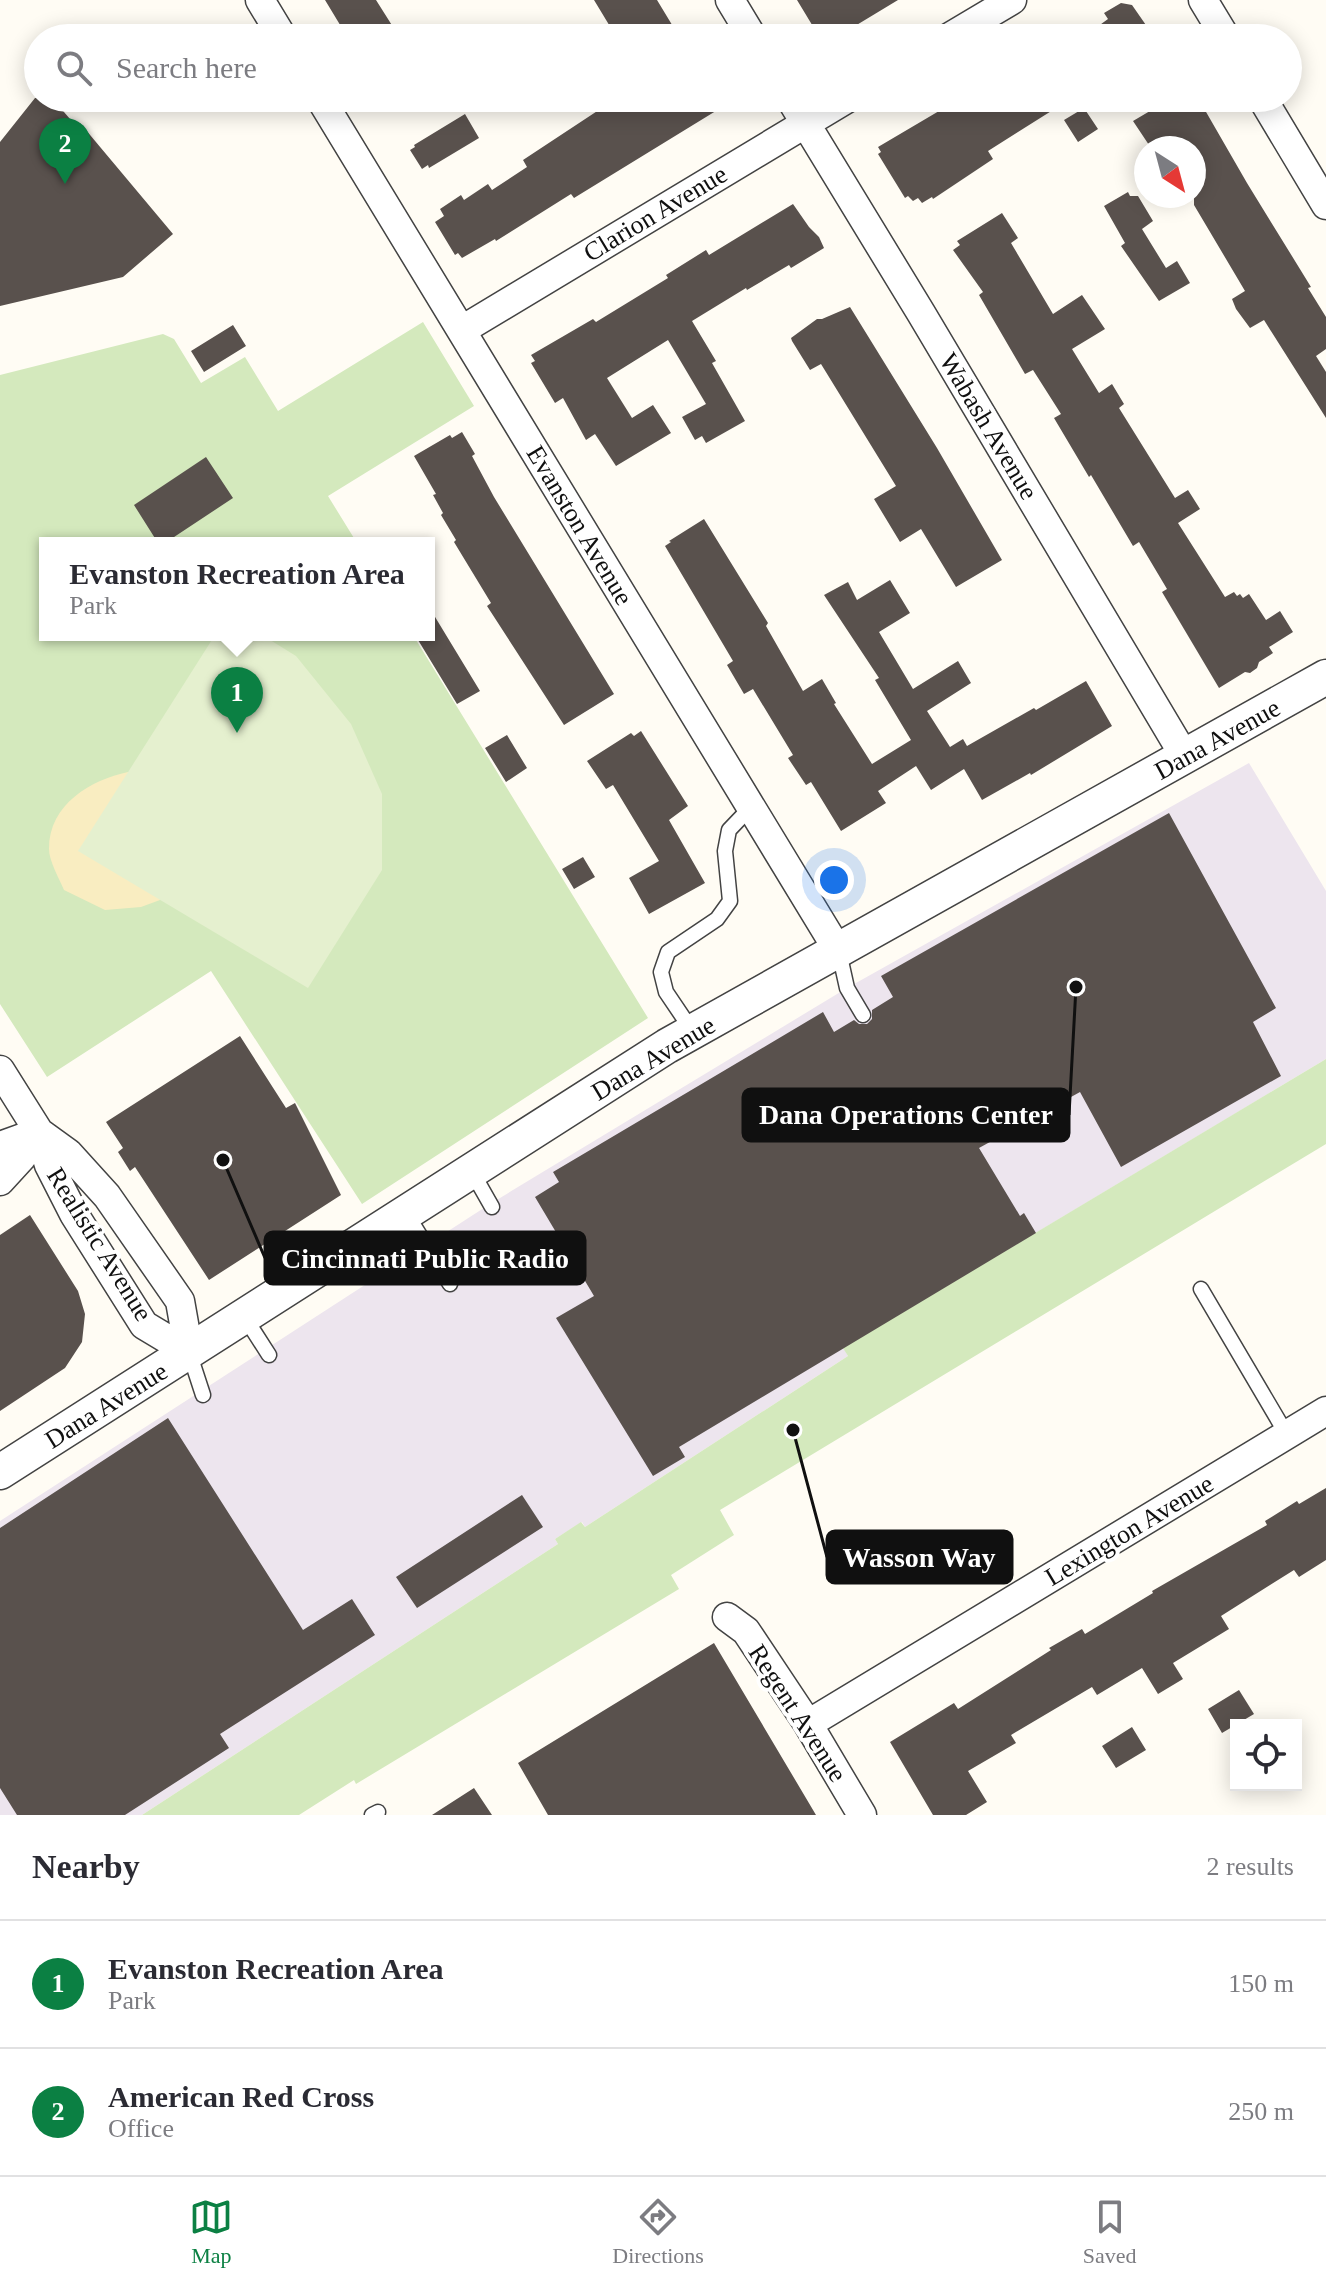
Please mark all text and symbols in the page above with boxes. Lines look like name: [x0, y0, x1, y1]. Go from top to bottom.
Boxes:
search box: [24, 24, 1302, 112]
icon: search: [52, 46, 96, 90]
text: Search here: [116, 51, 257, 84]
pin: 2: [39, 118, 91, 184]
north arrow: [1134, 136, 1206, 208]
street label: Clarion Avenue: [578, 159, 732, 268]
street label: Wabash Avenue: [933, 348, 1044, 505]
street label: Evanston Avenue: [521, 440, 639, 610]
popup: [39, 537, 435, 641]
text: Evanston Recreation Area: [69, 557, 405, 590]
text: Park: [69, 591, 117, 620]
pin: 1: [211, 667, 263, 733]
street label: Dana Avenue: [1149, 693, 1285, 786]
your location: [814, 860, 854, 900]
street label: Dana Avenue: [586, 1010, 720, 1107]
callout: Dana Operations Center: [743, 1089, 1069, 1141]
text: Dana Operations Center: [759, 1099, 1053, 1130]
street label: Realistic Avenue: [41, 1162, 158, 1326]
callout: Cincinnati Public Radio: [265, 1232, 585, 1284]
text: Cincinnati Public Radio: [281, 1243, 569, 1274]
street label: Dana Avenue: [40, 1356, 173, 1455]
street label: Lexington Avenue: [1040, 1469, 1219, 1592]
callout: Wasson Way: [827, 1531, 1012, 1583]
text: Wasson Way: [843, 1542, 995, 1573]
street label: Regent Avenue: [742, 1639, 853, 1787]
map controls: [1230, 1719, 1302, 1791]
button: locate: [1230, 1719, 1302, 1791]
text: Nearby: [32, 1848, 140, 1885]
text: 2 results: [1207, 1852, 1294, 1881]
text: Evanston Recreation Area: [108, 1952, 444, 1985]
text: 1: [52, 1969, 65, 1998]
text: 150 m: [1228, 1969, 1294, 1998]
text: Park: [108, 1986, 156, 2015]
text: American Red Cross: [108, 2080, 374, 2113]
text: 2: [52, 2097, 65, 2126]
text: 250 m: [1228, 2097, 1294, 2126]
text: Office: [108, 2114, 174, 2143]
tab: Map: [189, 2195, 233, 2269]
tab: Directions: [612, 2195, 704, 2269]
tab: Saved: [1083, 2195, 1137, 2269]

